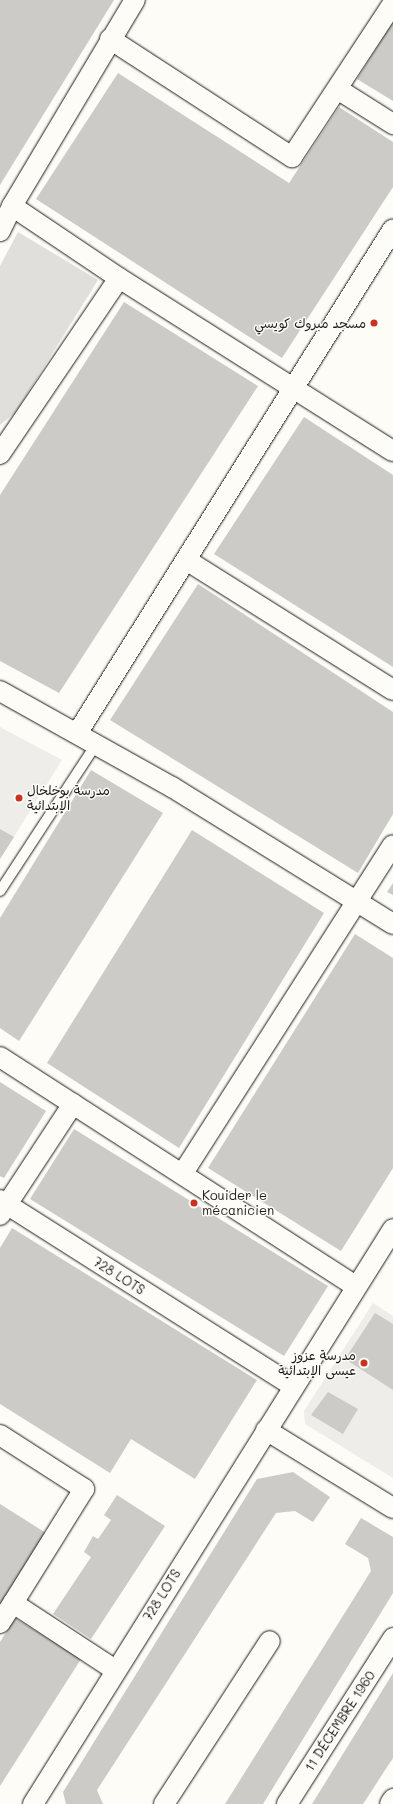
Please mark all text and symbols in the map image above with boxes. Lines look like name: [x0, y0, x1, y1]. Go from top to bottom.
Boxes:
place label: مسجد مبروك كويسي: [254, 315, 366, 331]
marker: مسجد مبروك كويسي: [369, 318, 379, 328]
place label: مدرسة بوخلخال الإبتدائية: [27, 783, 110, 814]
marker: مدرسة بوخلخال الإبتدائية: [14, 793, 24, 803]
place label: Kouider le mécanicien: [202, 1188, 274, 1219]
marker: Kouider le mécanicien: [189, 1198, 199, 1208]
street label: 728 LOTS: [90, 1254, 148, 1298]
place label: مدرسة عزوز عيسى الإبتدائية: [278, 1348, 356, 1379]
marker: مدرسة عزوز عيسى الإبتدائية: [359, 1358, 369, 1368]
street label: 728 LOTS: [140, 1566, 184, 1624]
street label: 11 DÉCEMBRE 1960: [302, 1668, 378, 1774]

